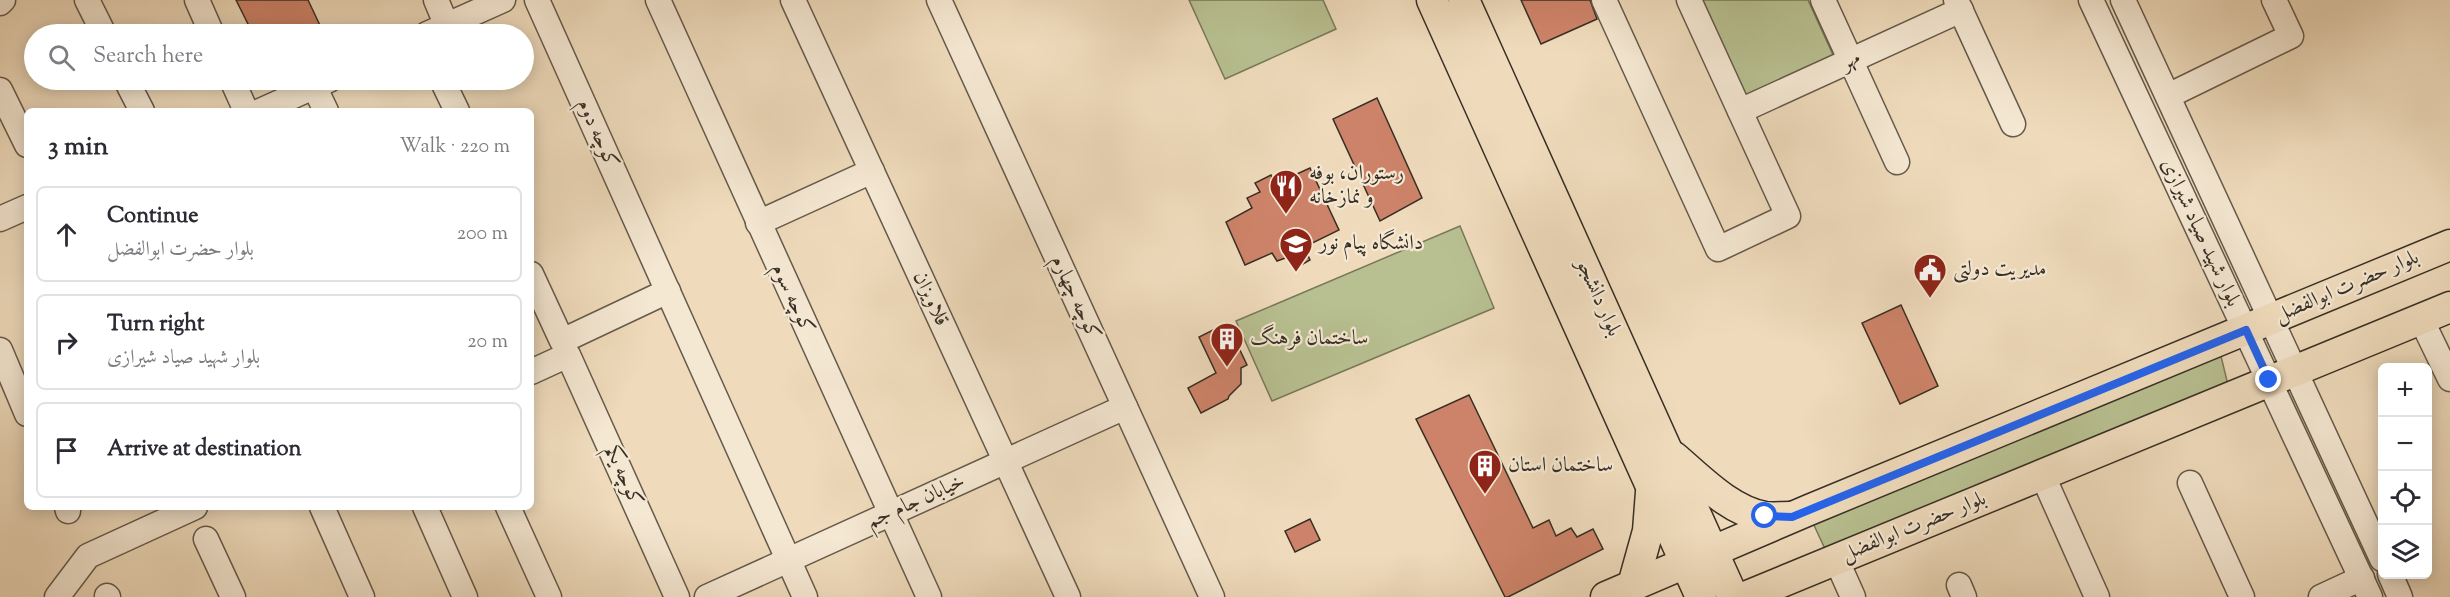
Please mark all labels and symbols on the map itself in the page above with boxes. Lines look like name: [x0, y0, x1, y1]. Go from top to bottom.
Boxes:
street label: مهر: [1835, 44, 1866, 79]
street label: کوچه دوم: [567, 94, 626, 174]
street label: بلوار شهید صیاد شیرازی: [2152, 154, 2248, 312]
place label: رستوران، بوفه و نمازخانه: [1309, 159, 1404, 213]
restaurant icon: رستوران، بوفه و نمازخانه: [1268, 168, 1304, 215]
school or university icon: دانشگاه پیام نور: [1278, 226, 1314, 273]
place label: دانشگاه پیام نور: [1317, 229, 1423, 260]
street label: بلوار حضرت ابوالفضل: [2270, 243, 2424, 331]
street label: کوچه چهارم: [1041, 250, 1108, 346]
street label: بلوار دانشجو: [1567, 252, 1628, 342]
public building icon: مدیریت دولتی: [1912, 252, 1948, 299]
place label: مدیریت دولتی: [1953, 255, 2046, 285]
street label: کوچه سوم: [762, 259, 821, 340]
street label: قلاویزان: [904, 267, 956, 331]
building icon: ساختمان فرهنگ: [1209, 321, 1245, 368]
place label: ساختمان فرهنگ: [1250, 324, 1368, 354]
route end: [2255, 366, 2281, 392]
street label: کوچه یکم: [593, 440, 650, 513]
building icon: ساختمان استان: [1467, 448, 1503, 495]
place label: ساختمان استان: [1508, 451, 1613, 481]
street label: خیابان جام جم: [862, 467, 971, 540]
street label: بلوار حضرت ابوالفضل: [1837, 484, 1991, 570]
route start: [1751, 502, 1777, 528]

